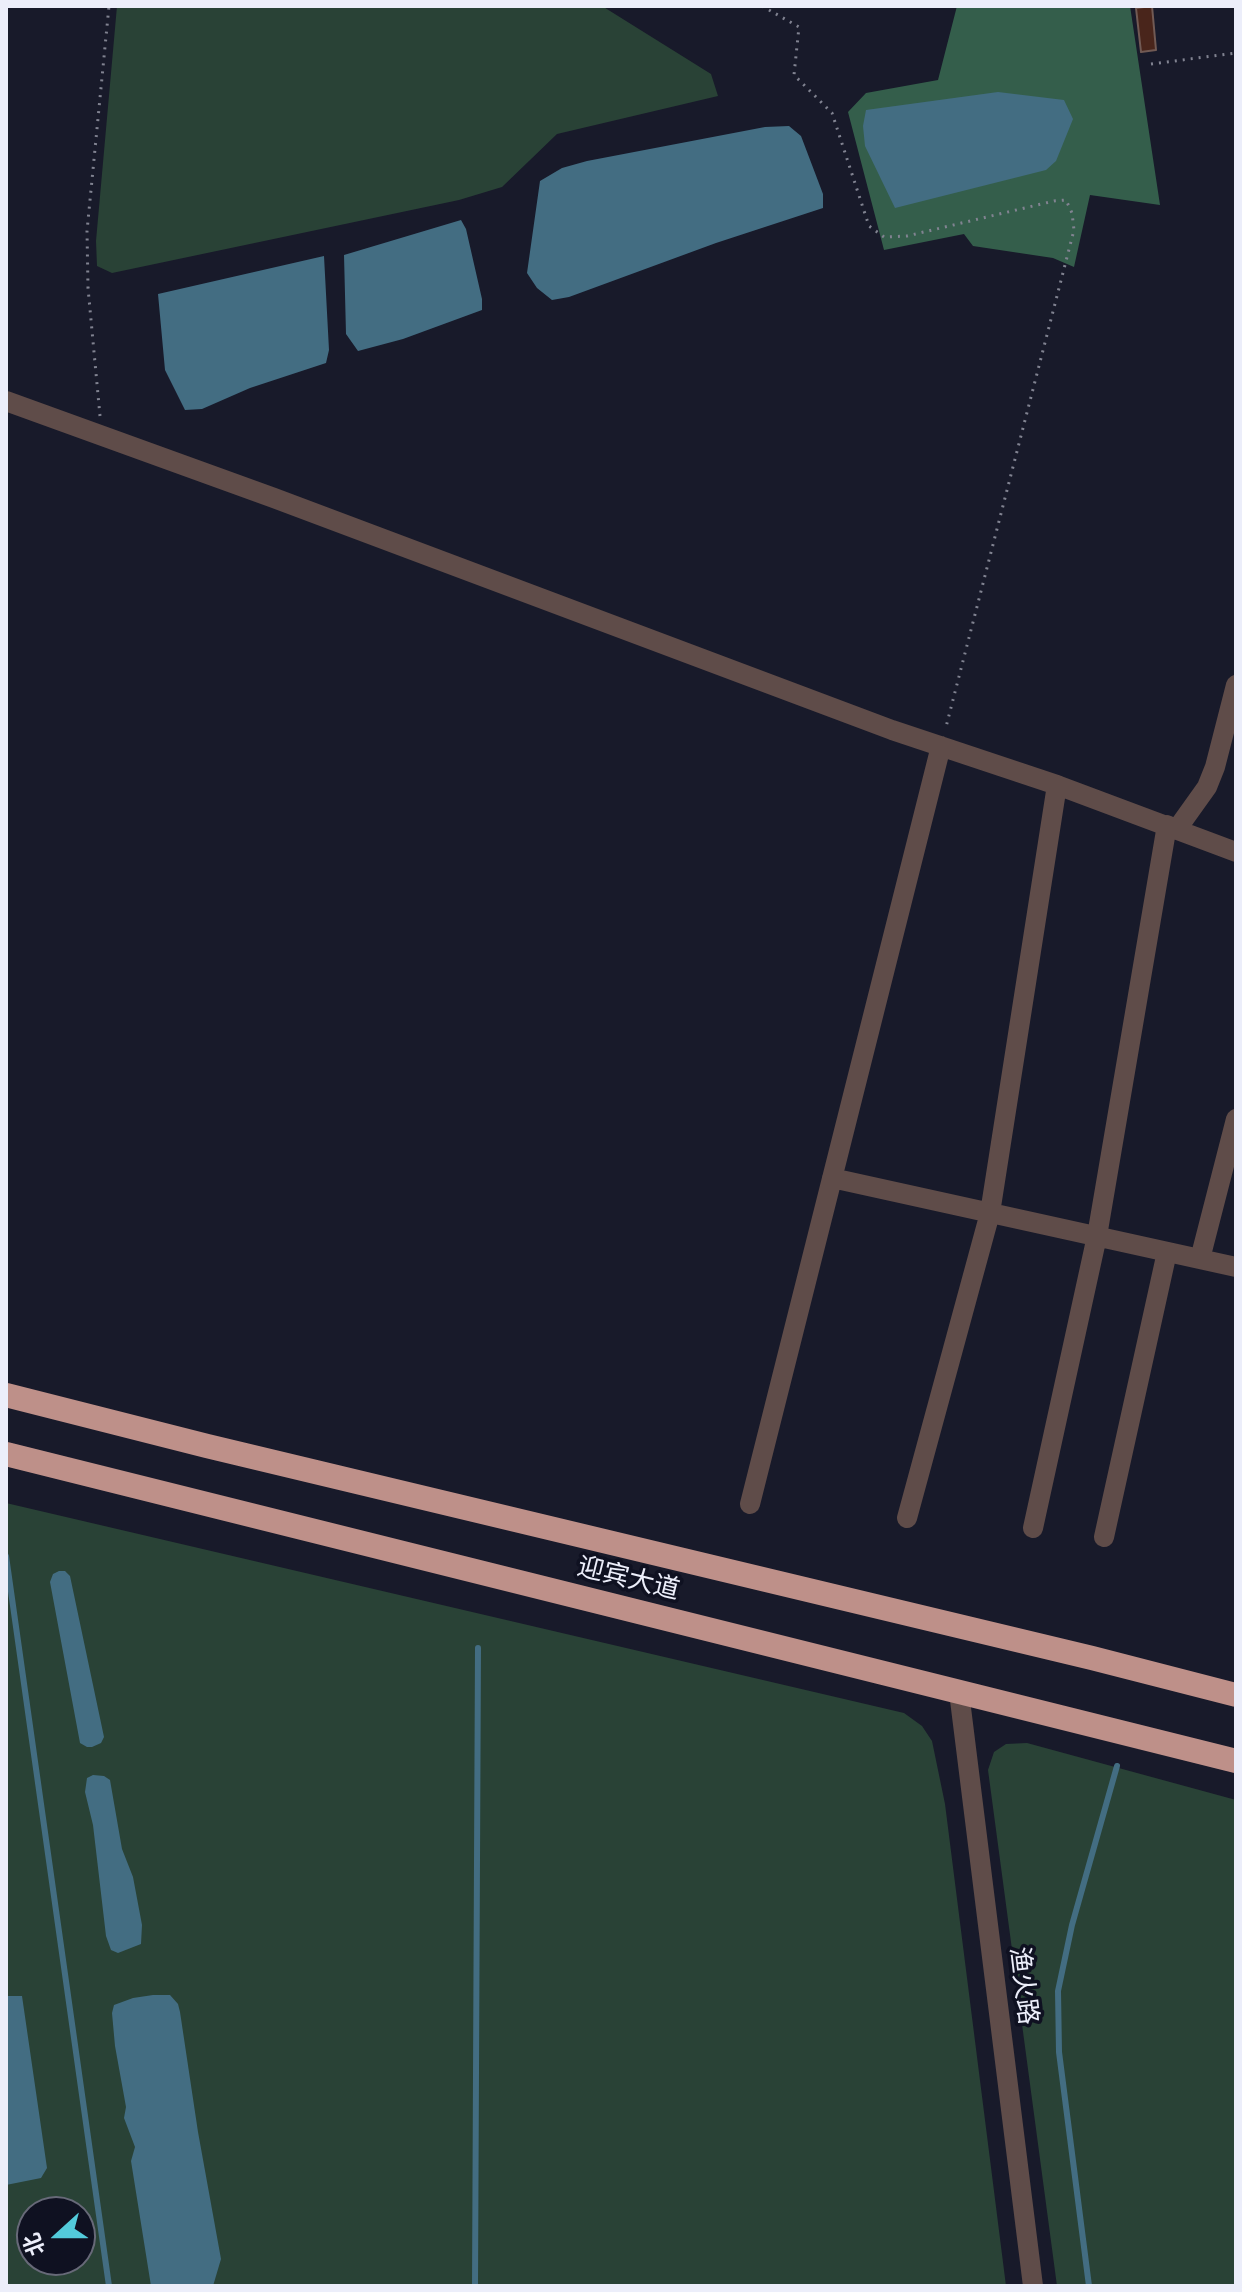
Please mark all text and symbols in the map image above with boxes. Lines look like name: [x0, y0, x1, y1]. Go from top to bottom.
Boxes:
street label: 迎宾大道: [574, 1552, 682, 1608]
street label: 渔火路: [1002, 1945, 1042, 2027]
north arrow: [16, 2196, 96, 2276]
text: 北: [18, 2229, 52, 2259]

